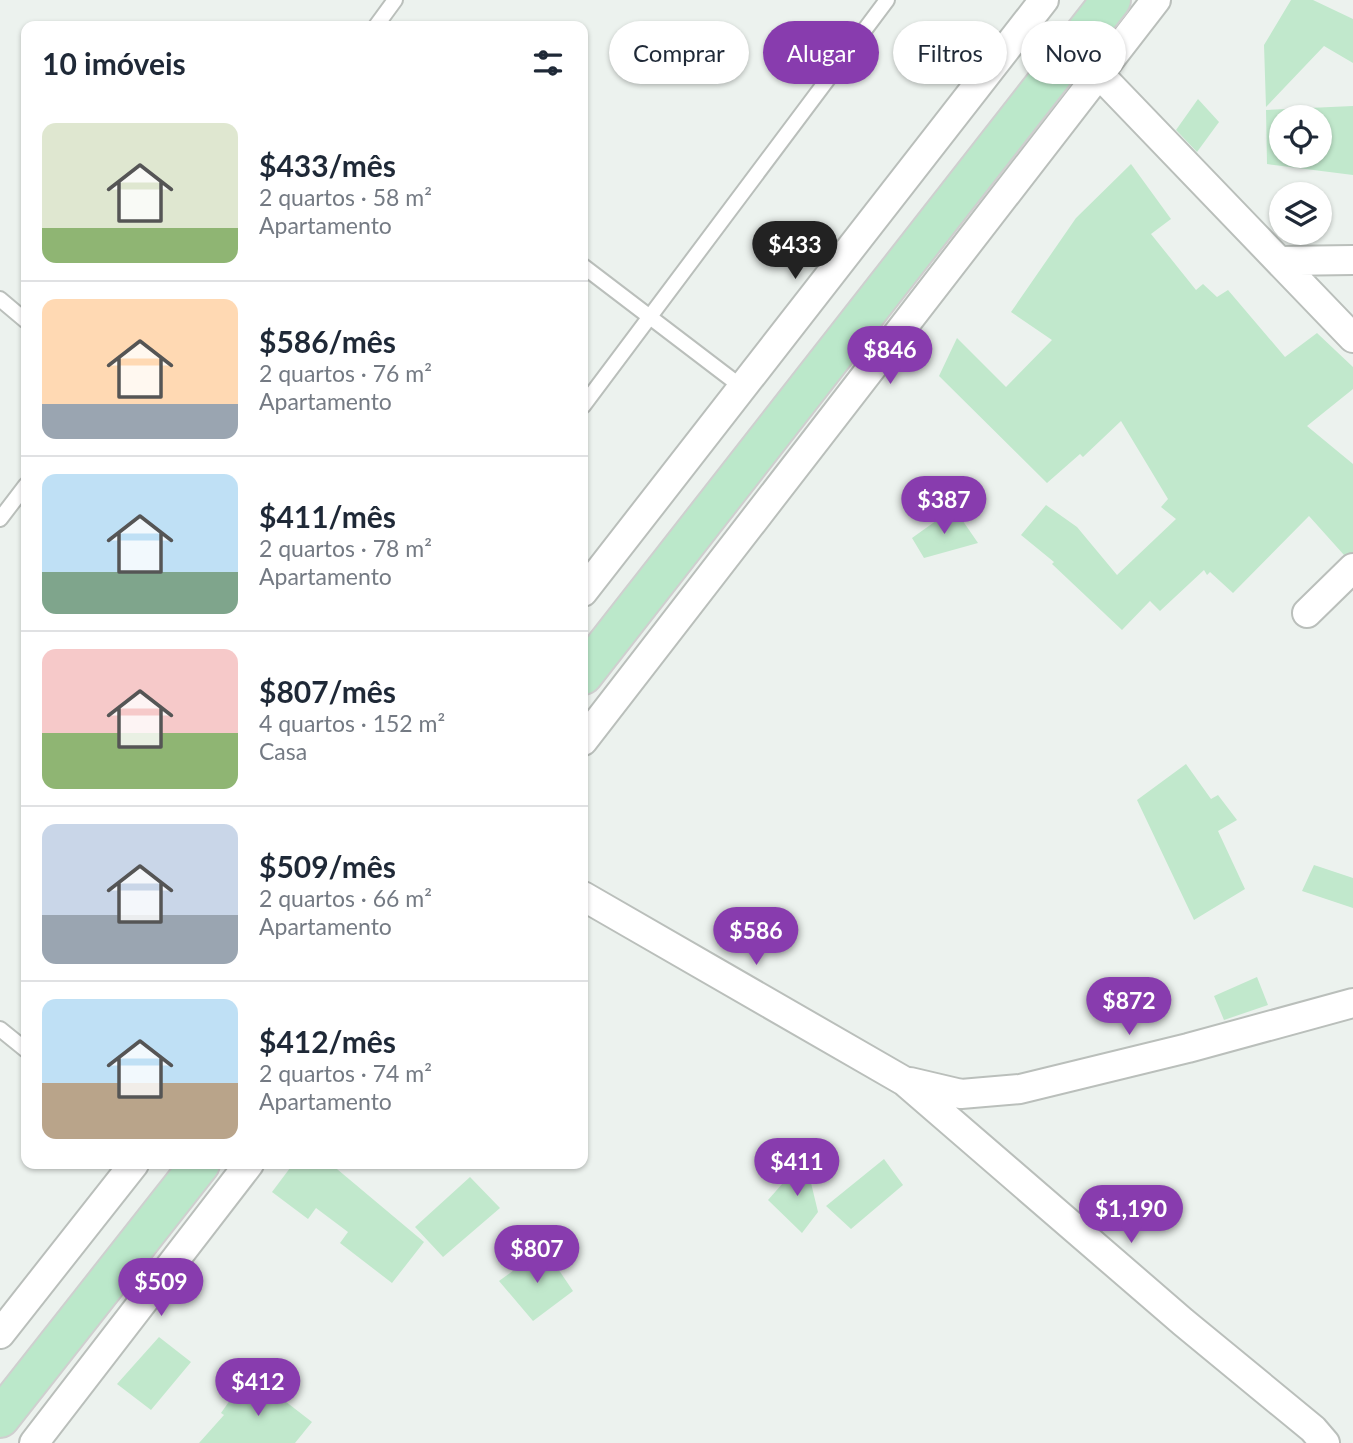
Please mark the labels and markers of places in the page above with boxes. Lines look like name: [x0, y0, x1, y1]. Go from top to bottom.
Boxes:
pin: $433: [754, 222, 836, 281]
pin: $846: [849, 326, 931, 386]
pin: $387: [903, 476, 985, 536]
pin: $586: [715, 908, 797, 967]
pin: $872: [1088, 978, 1170, 1037]
pin: $411: [756, 1138, 838, 1198]
pin: $1,190: [1074, 1186, 1188, 1245]
pin: $807: [496, 1226, 578, 1285]
pin: $509: [120, 1258, 202, 1318]
pin: $412: [217, 1358, 299, 1418]

